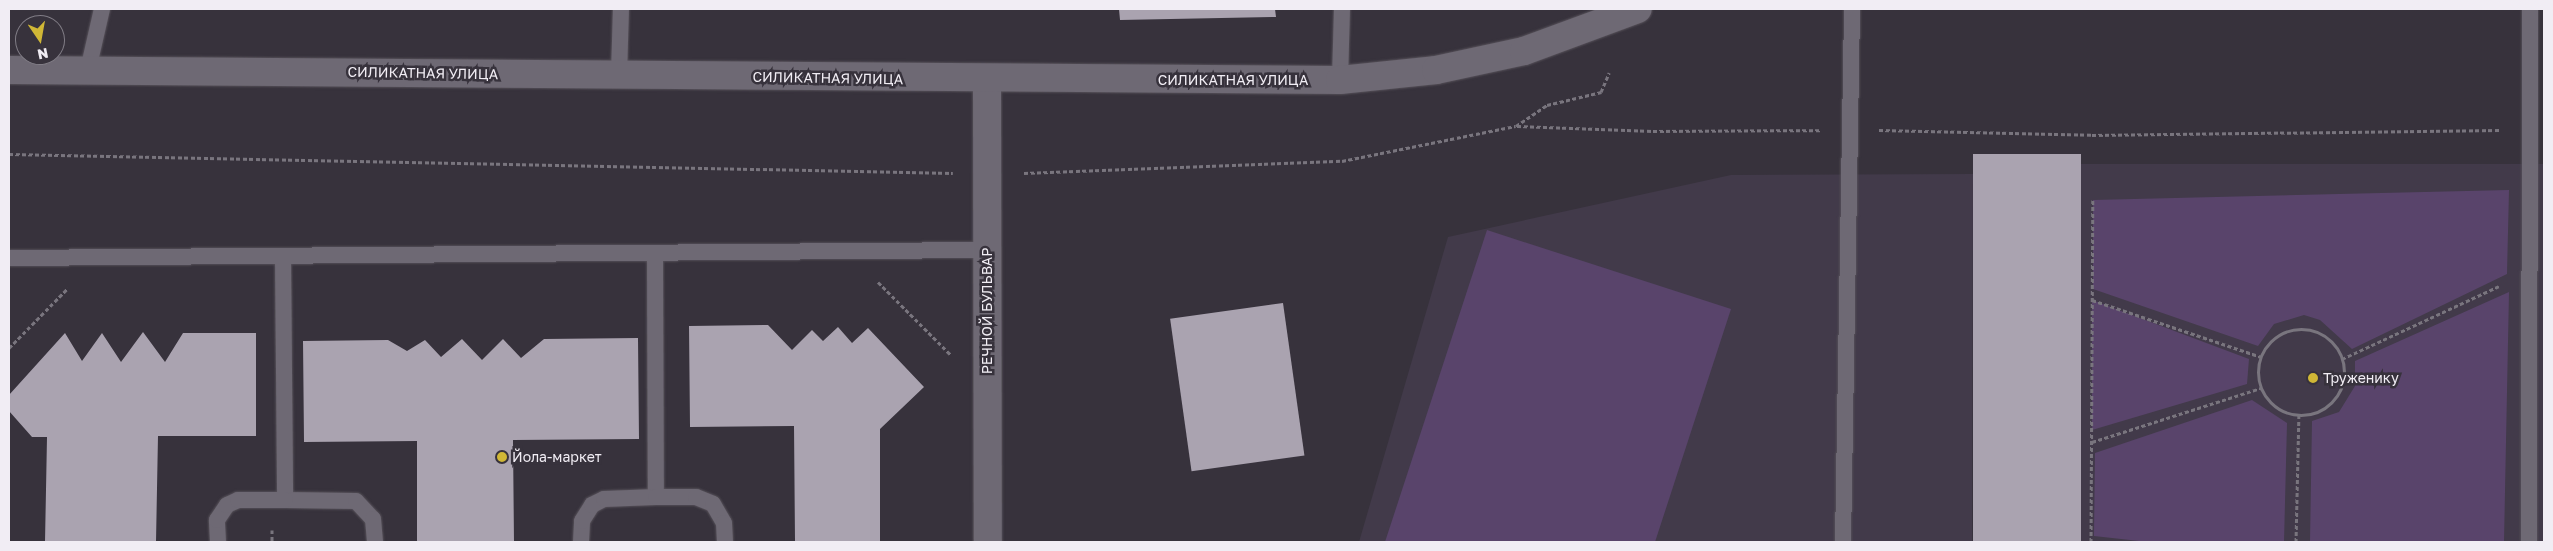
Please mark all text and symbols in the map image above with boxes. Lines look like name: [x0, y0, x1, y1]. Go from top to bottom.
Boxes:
north arrow: [15, 15, 65, 65]
text: N: [36, 45, 50, 64]
street label: СИЛИКАТНАЯ УЛИЦА: [348, 63, 498, 83]
street label: СИЛИКАТНАЯ УЛИЦА: [753, 68, 903, 88]
street label: СИЛИКАТНАЯ УЛИЦА: [1158, 72, 1308, 88]
street label: РЕЧНОЙ БУЛЬВАР: [979, 248, 995, 374]
place label: Труженику: [2323, 370, 2399, 386]
marker: Труженику: [2307, 372, 2319, 384]
place label: Йола-маркет: [512, 449, 602, 465]
marker: Йола-маркет: [496, 451, 508, 463]

